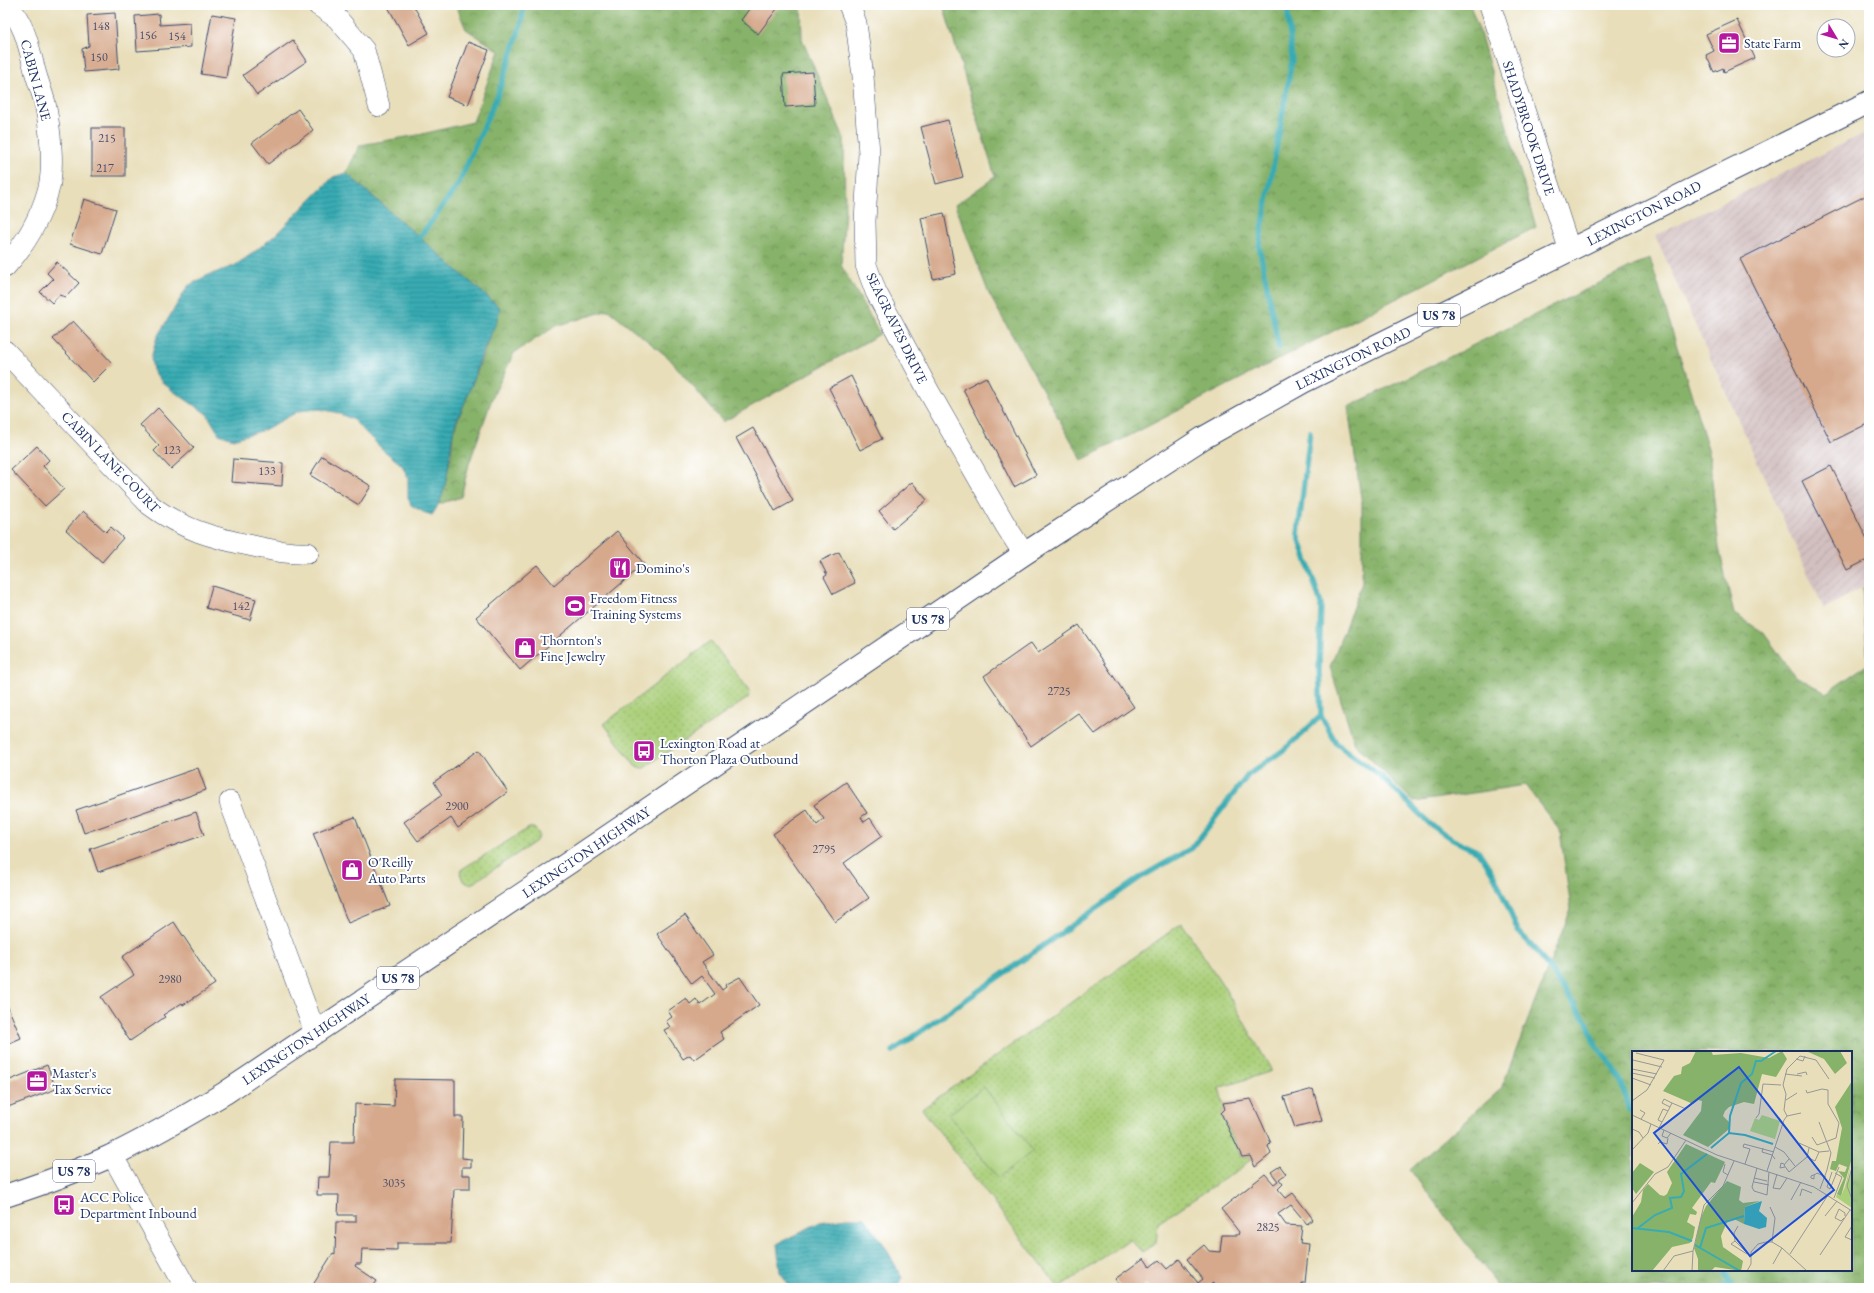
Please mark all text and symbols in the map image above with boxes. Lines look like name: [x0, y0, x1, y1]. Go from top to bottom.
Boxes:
house number: 148: [92, 18, 110, 34]
north arrow: [1816, 18, 1856, 58]
house number: 156: [139, 27, 157, 43]
house number: 154: [168, 28, 186, 44]
office icon: State Farm: [1716, 30, 1742, 56]
place label: State Farm: [1744, 34, 1801, 52]
text: N: [1836, 36, 1852, 52]
street label: CABIN LANE: [17, 37, 56, 123]
house number: 150: [90, 49, 108, 65]
street label: SHADYBROOK DRIVE: [1499, 58, 1559, 198]
house number: 215: [98, 130, 116, 146]
house number: 217: [96, 160, 114, 176]
street label: LEXINGTON ROAD: [1584, 176, 1705, 250]
street label: SEAGRAVES DRIVE: [862, 270, 932, 387]
road number: US 78: [1418, 304, 1460, 326]
street label: LEXINGTON ROAD: [1292, 322, 1414, 394]
street label: CABIN LANE COURT: [58, 407, 165, 517]
house number: 123: [163, 442, 181, 458]
house number: 133: [258, 463, 276, 479]
restaurant icon: Domino's: [607, 555, 633, 581]
place label: Domino's: [636, 559, 690, 577]
place label: Freedom Fitness Training Systems: [590, 589, 682, 623]
sports icon: Freedom Fitness Training Systems: [562, 593, 588, 619]
house number: 142: [232, 598, 250, 614]
road number: US 78: [907, 608, 949, 630]
place label: Thornton's Fine Jewelry: [540, 631, 606, 665]
shop icon: Thornton's Fine Jewelry: [512, 635, 538, 661]
house number: 2725: [1047, 683, 1071, 699]
place label: Lexington Road at Thorton Plaza Outbound: [660, 734, 799, 768]
bus stop icon: Lexington Road at Thorton Plaza Outbound: [631, 738, 657, 764]
house number: 2900: [445, 798, 469, 814]
street label: LEXINGTON HIGHWAY: [518, 802, 654, 902]
house number: 2795: [812, 841, 836, 857]
place label: O'Reilly Auto Parts: [367, 853, 426, 887]
shop icon: O'Reilly Auto Parts: [339, 857, 365, 883]
road number: US 78: [377, 967, 419, 989]
house number: 2980: [158, 971, 182, 987]
street label: LEXINGTON HIGHWAY: [238, 989, 374, 1089]
inset map: [1632, 1051, 1852, 1271]
place label: Master's Tax Service: [52, 1064, 112, 1098]
office icon: Master's Tax Service: [24, 1068, 50, 1094]
road number: US 78: [53, 1160, 95, 1182]
house number: 3035: [382, 1175, 406, 1191]
place label: ACC Police Department Inbound: [79, 1188, 198, 1222]
bus stop icon: ACC Police Department Inbound: [51, 1192, 77, 1218]
house number: 2825: [1256, 1219, 1280, 1235]

